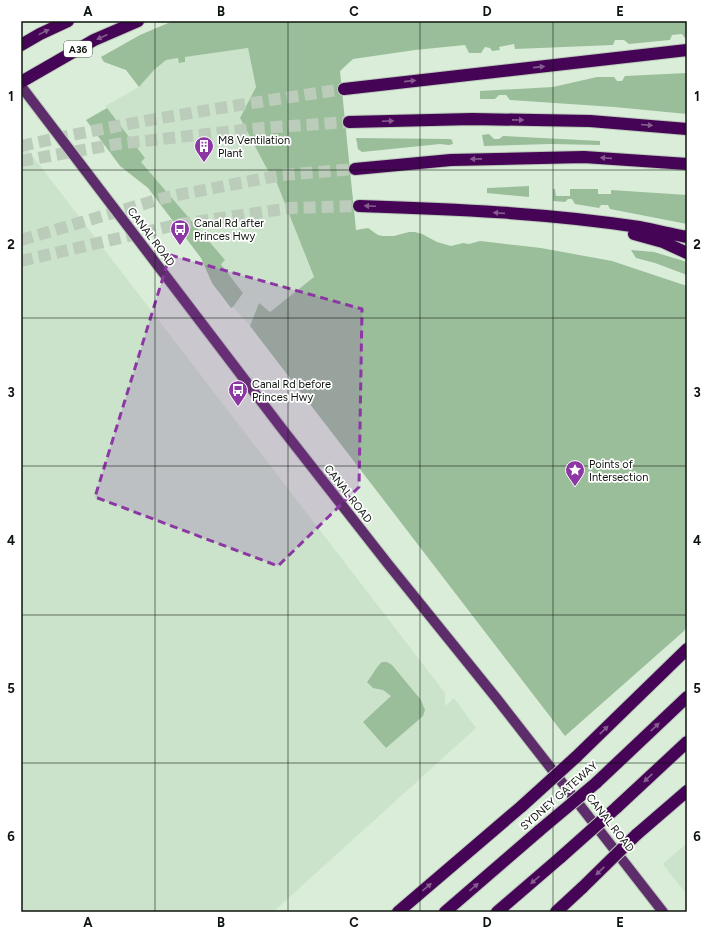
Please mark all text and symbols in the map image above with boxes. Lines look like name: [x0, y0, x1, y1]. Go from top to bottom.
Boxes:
text: A: [83, 4, 93, 19]
text: B: [217, 4, 225, 19]
text: C: [349, 4, 359, 19]
text: D: [482, 4, 492, 19]
text: E: [616, 4, 624, 19]
one-way arrow: [38, 29, 50, 35]
one-way arrow: [96, 34, 108, 40]
road number: A36: [64, 41, 92, 57]
one-way arrow: [533, 63, 545, 70]
one-way arrow: [404, 78, 416, 84]
text: 1: [8, 89, 14, 104]
text: 1: [694, 89, 700, 104]
one-way arrow: [512, 117, 525, 123]
one-way arrow: [382, 118, 394, 125]
one-way arrow: [641, 122, 653, 129]
place label: M8 Ventilation Plant: [218, 134, 290, 160]
building icon: M8 Ventilation Plant: [193, 135, 215, 163]
one-way arrow: [600, 155, 612, 162]
one-way arrow: [470, 156, 482, 163]
one-way arrow: [363, 203, 376, 209]
street label: CANAL ROAD: [125, 205, 178, 269]
one-way arrow: [493, 209, 505, 216]
place label: Canal Rd after Princes Hwy: [194, 217, 264, 243]
bus stop icon: Canal Rd after Princes Hwy: [169, 218, 191, 246]
text: 2: [7, 237, 15, 252]
text: 2: [693, 237, 701, 252]
place label: Canal Rd before Princes Hwy: [252, 378, 331, 404]
bus stop icon: Canal Rd before Princes Hwy: [227, 379, 249, 407]
text: 3: [7, 385, 15, 400]
text: 3: [693, 385, 701, 400]
place label: Points of Intersection: [589, 458, 648, 484]
place icon: Points of Intersection: [564, 459, 586, 487]
street label: CANAL ROAD: [321, 462, 375, 526]
text: 4: [7, 533, 15, 548]
text: 4: [693, 533, 701, 548]
text: 5: [7, 681, 15, 696]
text: 5: [693, 681, 701, 696]
one-way arrow: [650, 722, 660, 732]
one-way arrow: [599, 725, 609, 735]
street label: SYDNEY GATEWAY: [518, 759, 600, 833]
one-way arrow: [643, 773, 653, 783]
street label: CANAL ROAD: [583, 791, 637, 855]
text: 6: [7, 829, 15, 844]
text: 6: [693, 829, 701, 844]
one-way arrow: [595, 866, 605, 876]
one-way arrow: [530, 875, 540, 884]
one-way arrow: [422, 882, 433, 891]
one-way arrow: [469, 882, 480, 891]
text: A: [83, 915, 93, 930]
text: B: [217, 915, 225, 930]
text: C: [349, 915, 359, 930]
text: D: [482, 915, 492, 930]
text: E: [616, 915, 624, 930]

